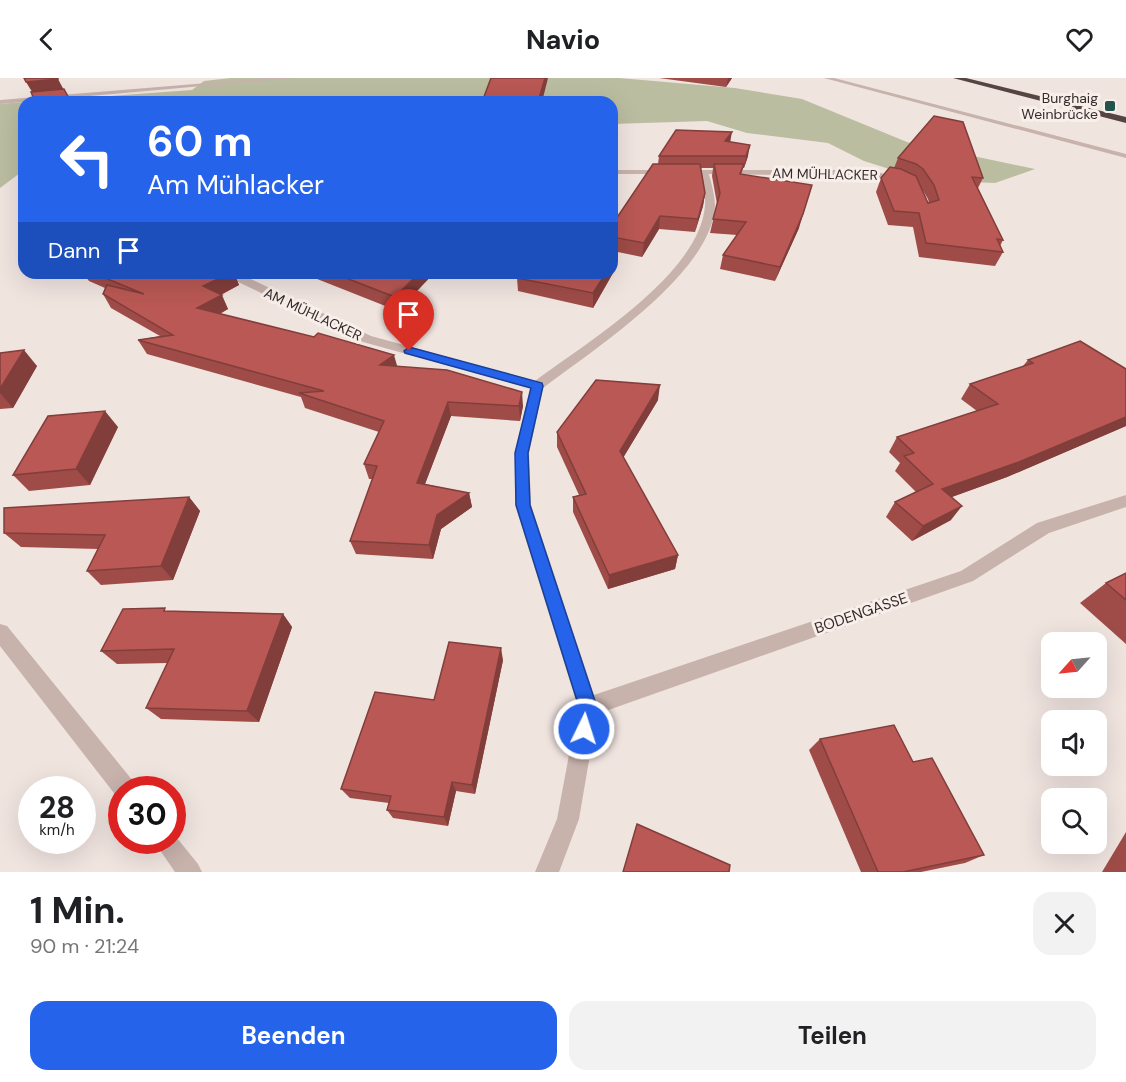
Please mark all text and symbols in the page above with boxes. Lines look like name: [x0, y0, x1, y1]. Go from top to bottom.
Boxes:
text: Navio: [526, 22, 600, 57]
icon: back: [30, 23, 63, 56]
icon: heart: [1063, 23, 1096, 56]
place label: Burghaig Weinbrücke: [1021, 89, 1098, 123]
marker: Burghaig Weinbrücke: [1103, 99, 1117, 113]
text: 60 m: [147, 114, 253, 169]
icon: left: [48, 120, 126, 198]
street label: AM MÜHLACKER: [772, 164, 878, 184]
text: Am Mühlacker: [147, 167, 324, 202]
icon: arrive: [112, 234, 145, 267]
text: Dann: [48, 236, 100, 265]
street label: AM MÜHLACKER: [261, 283, 365, 345]
pin: [383, 289, 434, 351]
icon: arrive: [392, 298, 425, 331]
street label: BODENGASSE: [812, 588, 910, 638]
north arrow: [1041, 632, 1107, 698]
map controls: [1041, 632, 1107, 854]
position arrow: [552, 697, 616, 761]
button: sound: [1041, 710, 1107, 776]
speed limit sign: 30: [108, 776, 186, 854]
text: 28: [39, 788, 75, 827]
button: search: [1041, 788, 1107, 854]
text: km/h: [39, 820, 75, 840]
text: 1 Min.: [30, 887, 125, 934]
button: close: [1033, 892, 1096, 955]
text: 90 m · 21:24: [30, 933, 139, 959]
button: Beenden: [30, 1001, 557, 1070]
button: Teilen: [569, 1001, 1096, 1070]

